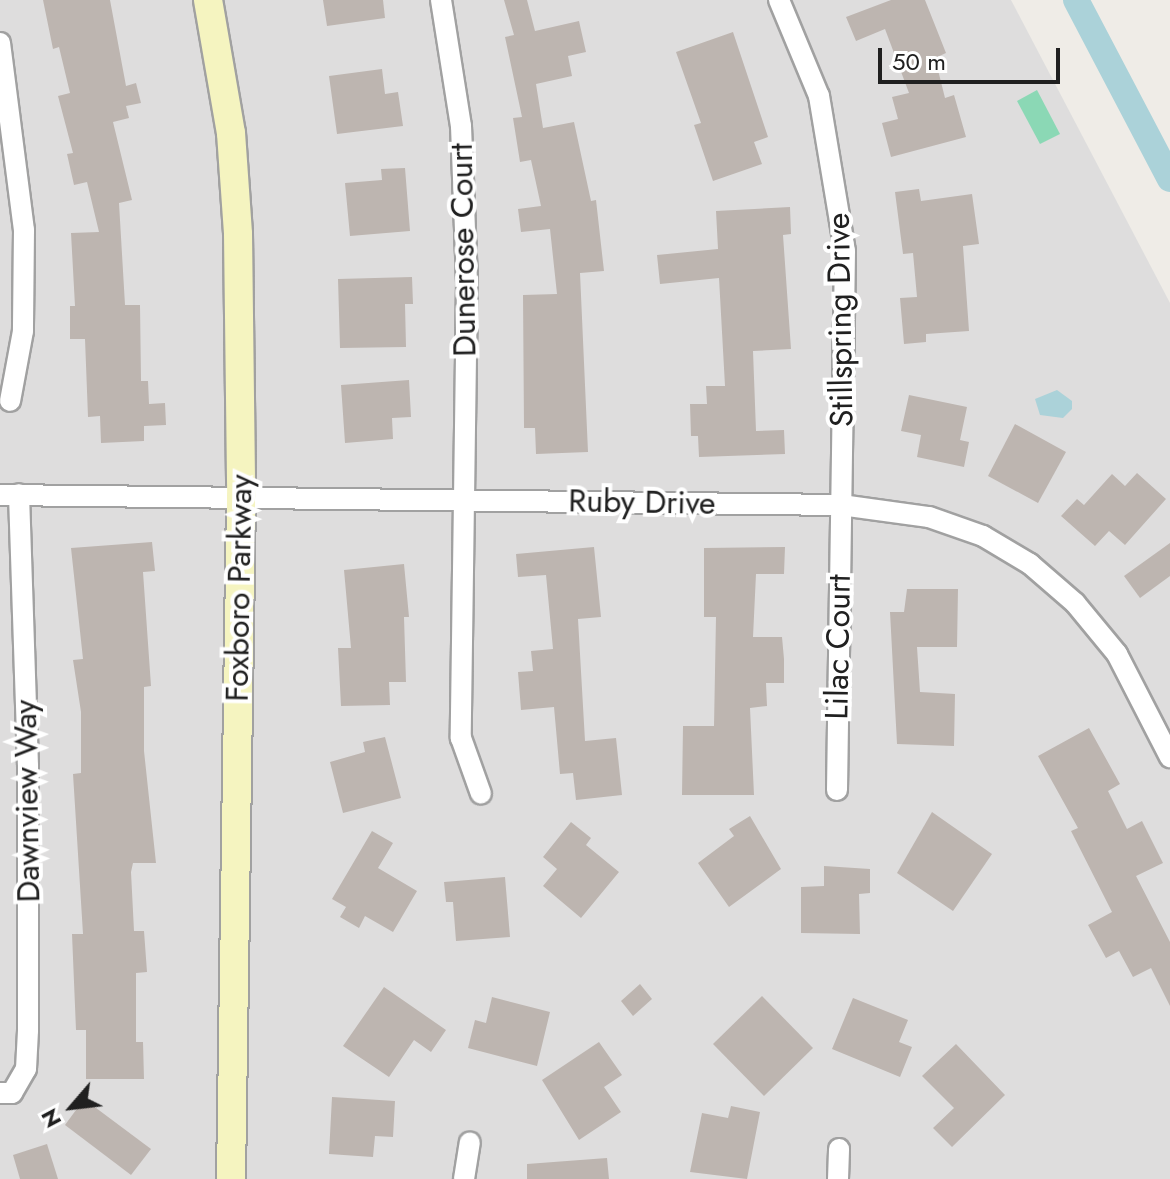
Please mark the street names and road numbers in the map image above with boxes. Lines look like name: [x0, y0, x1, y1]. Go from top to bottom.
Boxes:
street label: Dunerose Court: [442, 143, 484, 357]
street label: Stillspring Drive: [819, 212, 861, 428]
street label: Foxboro Parkway: [218, 474, 260, 702]
street label: Ruby Drive: [568, 482, 716, 522]
street label: Lilac Court: [818, 574, 858, 720]
street label: Dawnview Way: [6, 699, 48, 903]

